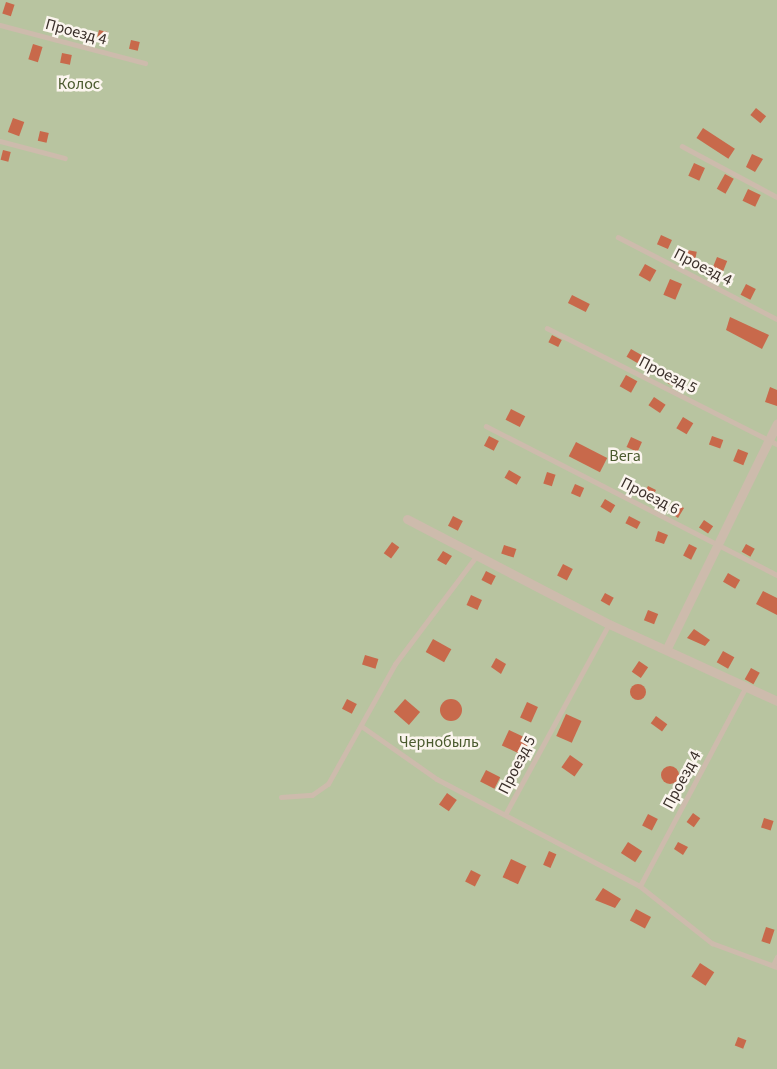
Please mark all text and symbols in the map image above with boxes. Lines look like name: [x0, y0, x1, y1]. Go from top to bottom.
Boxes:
street label: Проезд 4: [43, 15, 109, 49]
park label: Колос: [58, 74, 100, 94]
street label: Проезд 4: [671, 244, 735, 290]
street label: Проезд 5: [636, 352, 700, 398]
park label: Вега: [609, 446, 641, 466]
street label: Проезд 6: [618, 473, 682, 519]
park label: Чернобыль: [399, 732, 479, 752]
street label: Проезд 5: [494, 733, 540, 797]
street label: Проезд 4: [659, 748, 705, 812]

